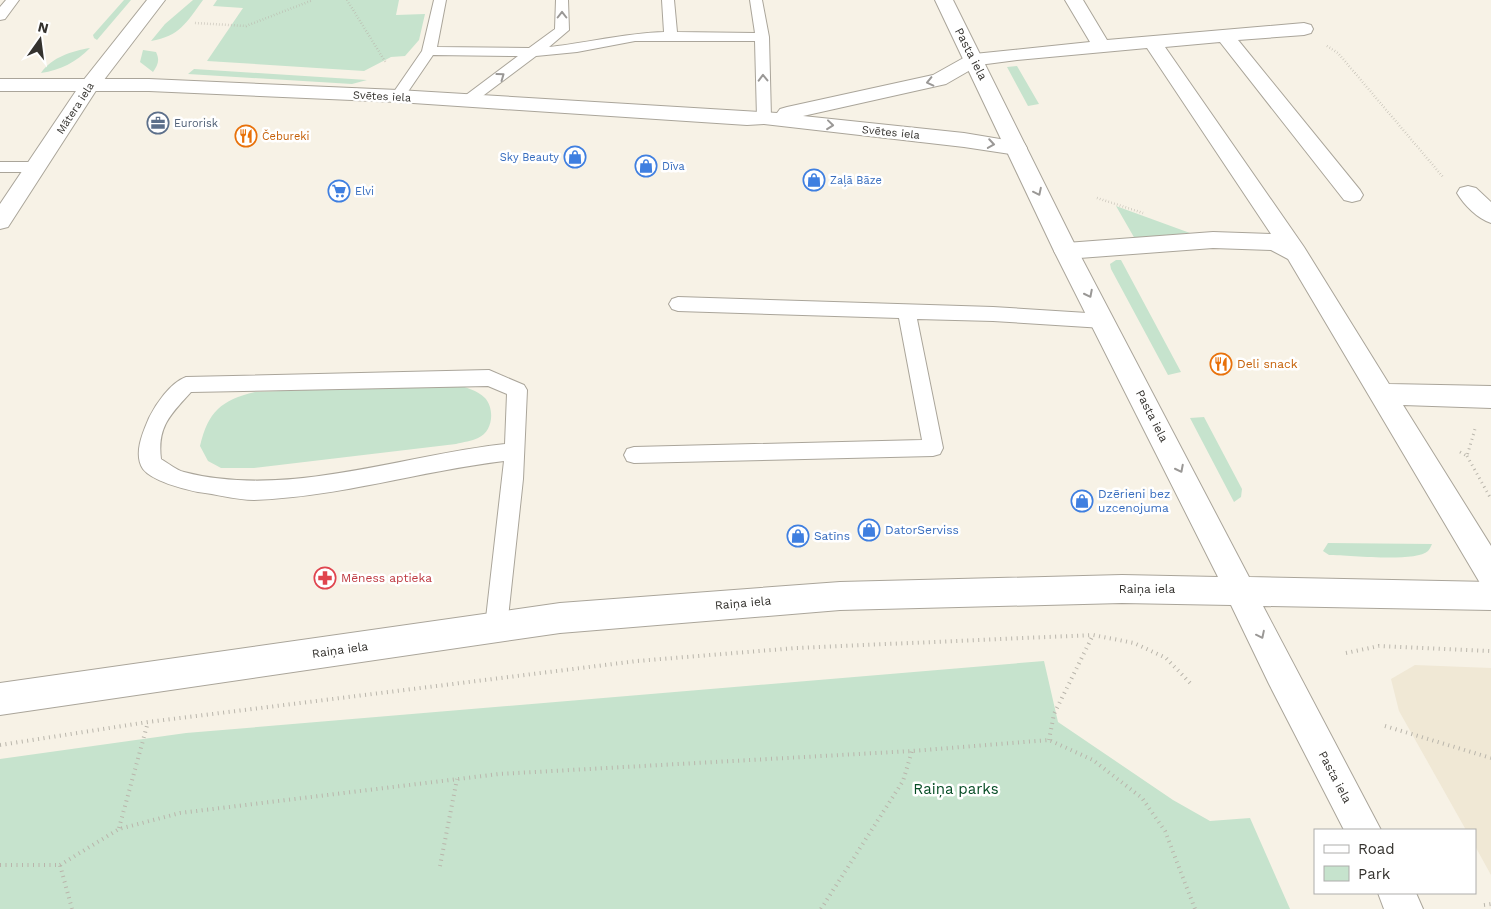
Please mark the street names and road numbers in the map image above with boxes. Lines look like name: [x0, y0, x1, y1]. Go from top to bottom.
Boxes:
street label: Pasta iela: [952, 26, 990, 83]
street label: Mātera iela: [54, 80, 97, 137]
street label: Svētes iela: [353, 88, 411, 105]
street label: Svētes iela: [861, 123, 921, 142]
street label: Pasta iela: [1133, 388, 1171, 445]
street label: Raiņa iela: [1119, 582, 1175, 596]
street label: Raiņa iela: [714, 594, 772, 612]
street label: Raiņa iela: [311, 639, 369, 661]
street label: Pasta iela: [1316, 749, 1355, 805]

